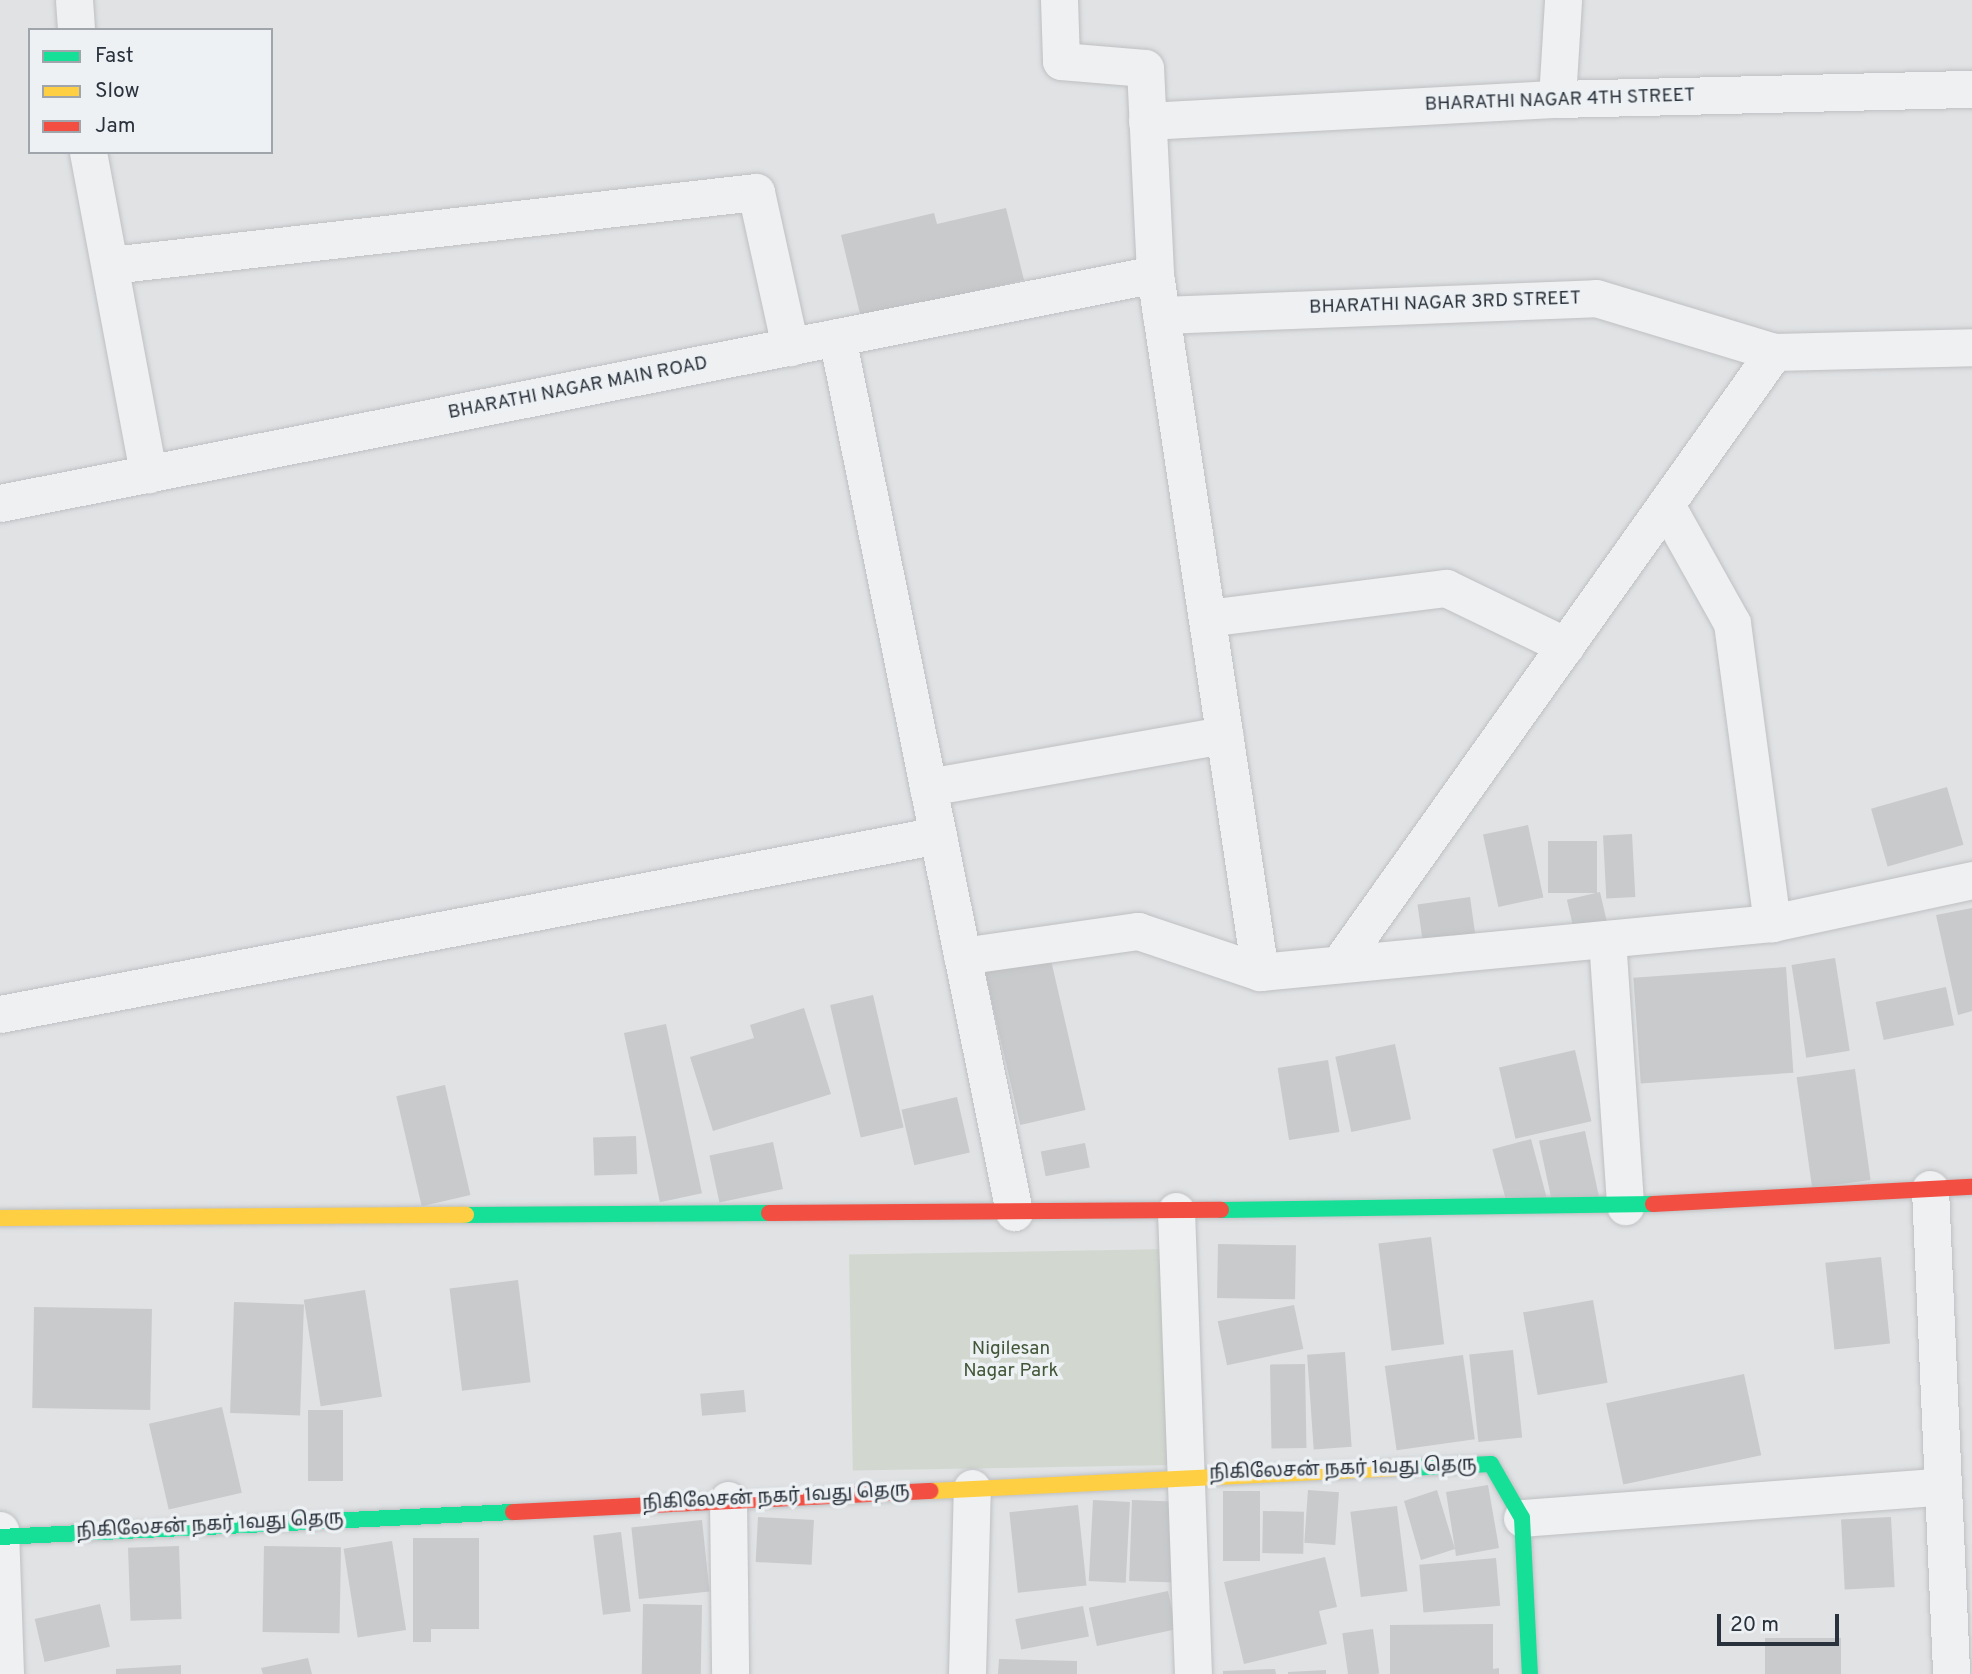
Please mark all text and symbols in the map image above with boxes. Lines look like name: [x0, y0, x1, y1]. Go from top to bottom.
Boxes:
legend: [28, 28, 273, 154]
text: Fast: [95, 43, 134, 70]
text: Slow: [95, 78, 140, 105]
street label: BHARATHI NAGAR 4TH STREET: [1424, 85, 1696, 117]
text: Jam: [95, 113, 136, 140]
street label: BHARATHI NAGAR 3RD STREET: [1309, 288, 1581, 320]
street label: BHARATHI NAGAR MAIN ROAD: [446, 353, 710, 425]
park label: Nigilesan Nagar Park: [963, 1339, 1059, 1383]
street label: நிகிலேசன் நகர் 1வது தெரு: [1209, 1454, 1477, 1486]
street label: நிகிலேசன் நகர் 1வது தெரு: [642, 1480, 910, 1516]
street label: நிகிலேசன் நகர் 1வது தெரு: [76, 1508, 344, 1544]
scale bar: [1720, 1600, 1842, 1644]
text: 20 m: [1730, 1612, 1779, 1639]

